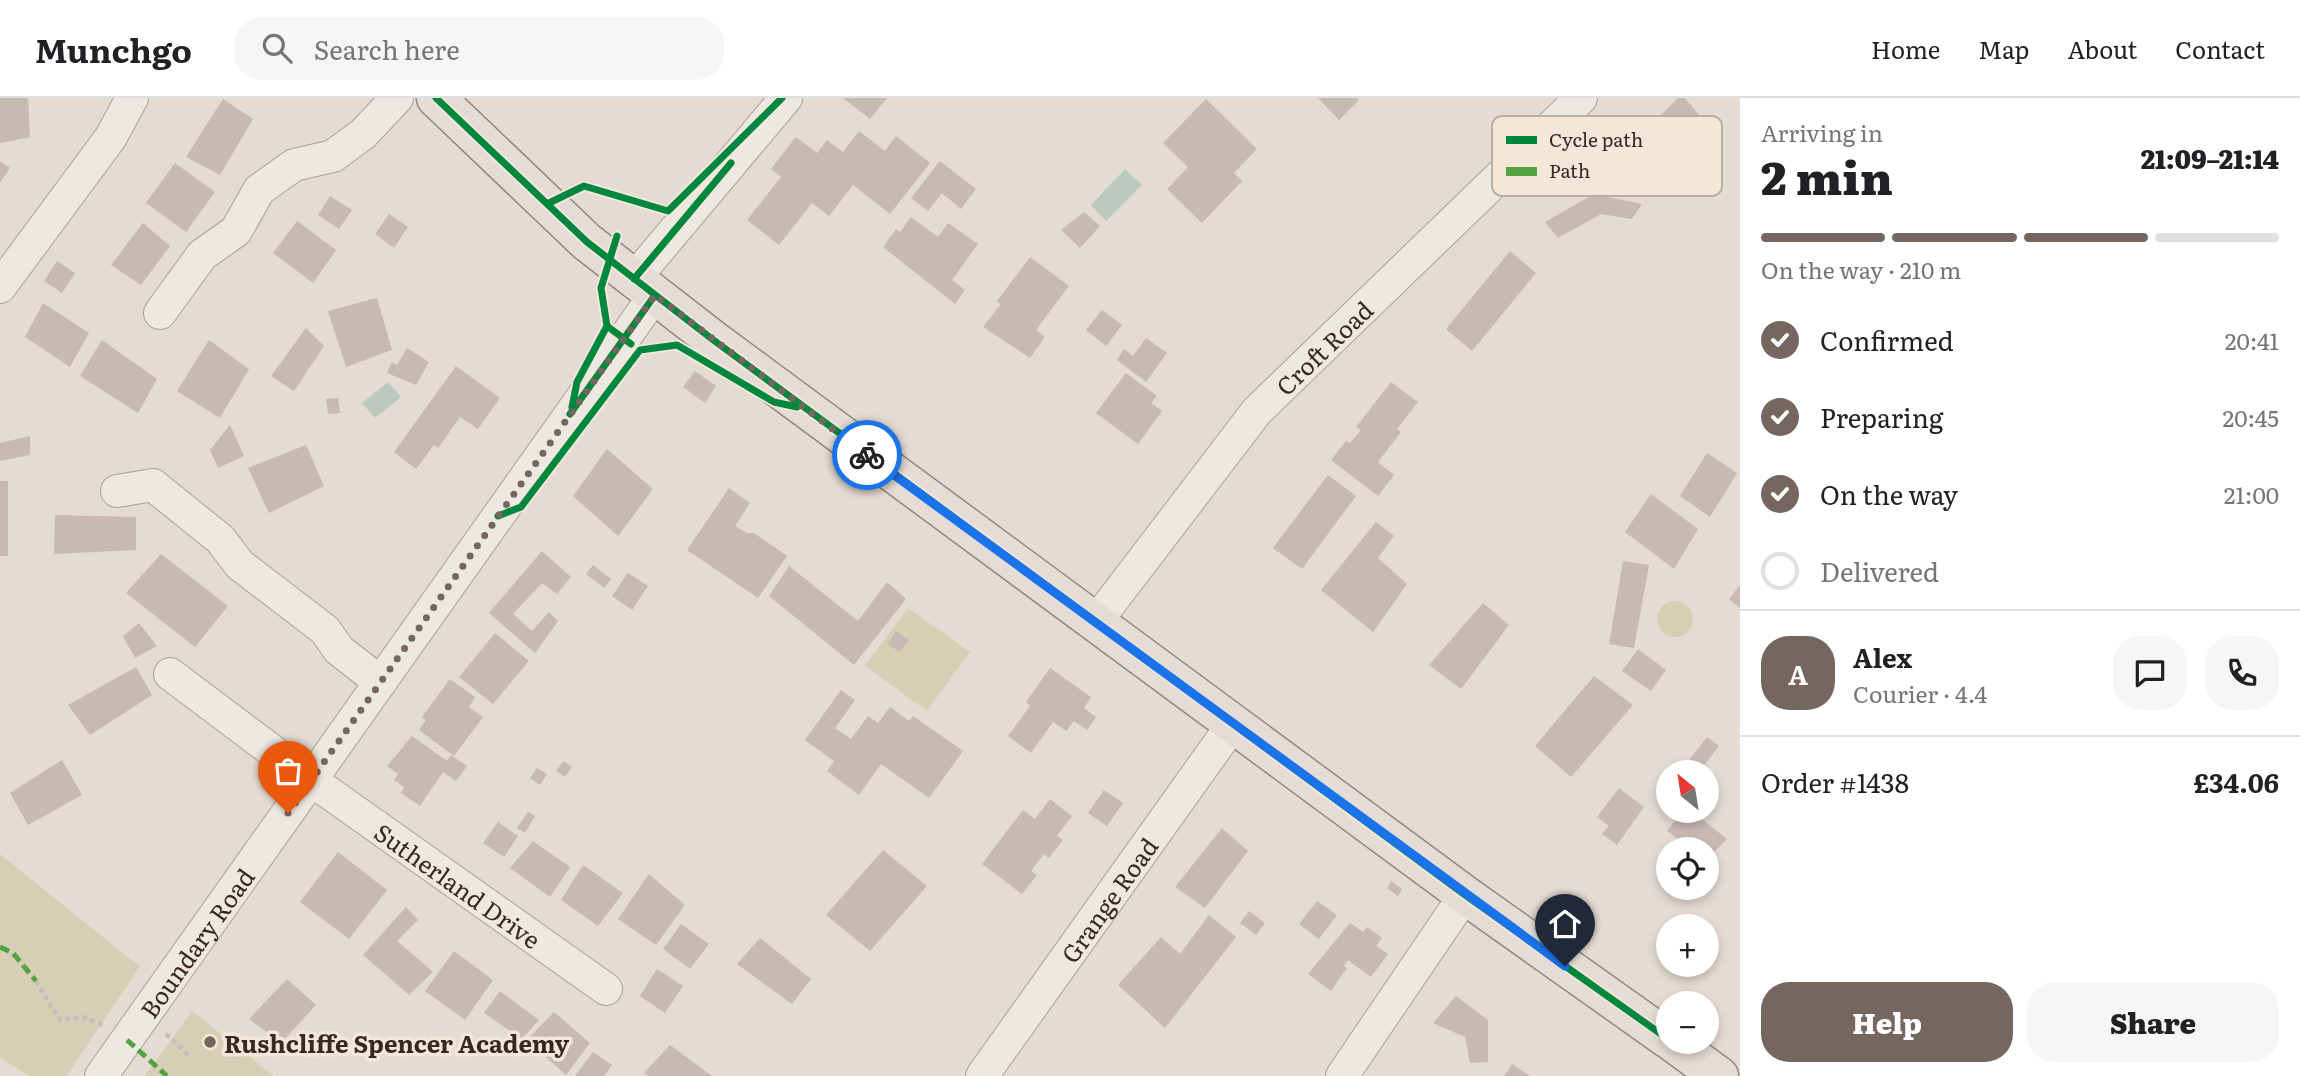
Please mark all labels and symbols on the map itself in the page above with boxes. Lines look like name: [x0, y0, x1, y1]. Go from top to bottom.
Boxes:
legend: [1492, 116, 1722, 196]
text: Cycle path: [1549, 125, 1643, 153]
text: Path: [1549, 156, 1590, 184]
street label: Croft Road: [1267, 292, 1380, 402]
courier: [832, 420, 902, 490]
pin: [258, 741, 318, 813]
north arrow: [1656, 760, 1718, 822]
street label: Sutherland Drive: [368, 813, 549, 955]
street label: Grange Road: [1051, 829, 1165, 969]
street label: Boundary Road: [131, 860, 261, 1024]
pin: [1535, 894, 1595, 966]
place label: Rushcliffe Spencer Academy: [224, 1025, 569, 1060]
marker: Rushcliffe Spencer Academy: [202, 1034, 218, 1050]

